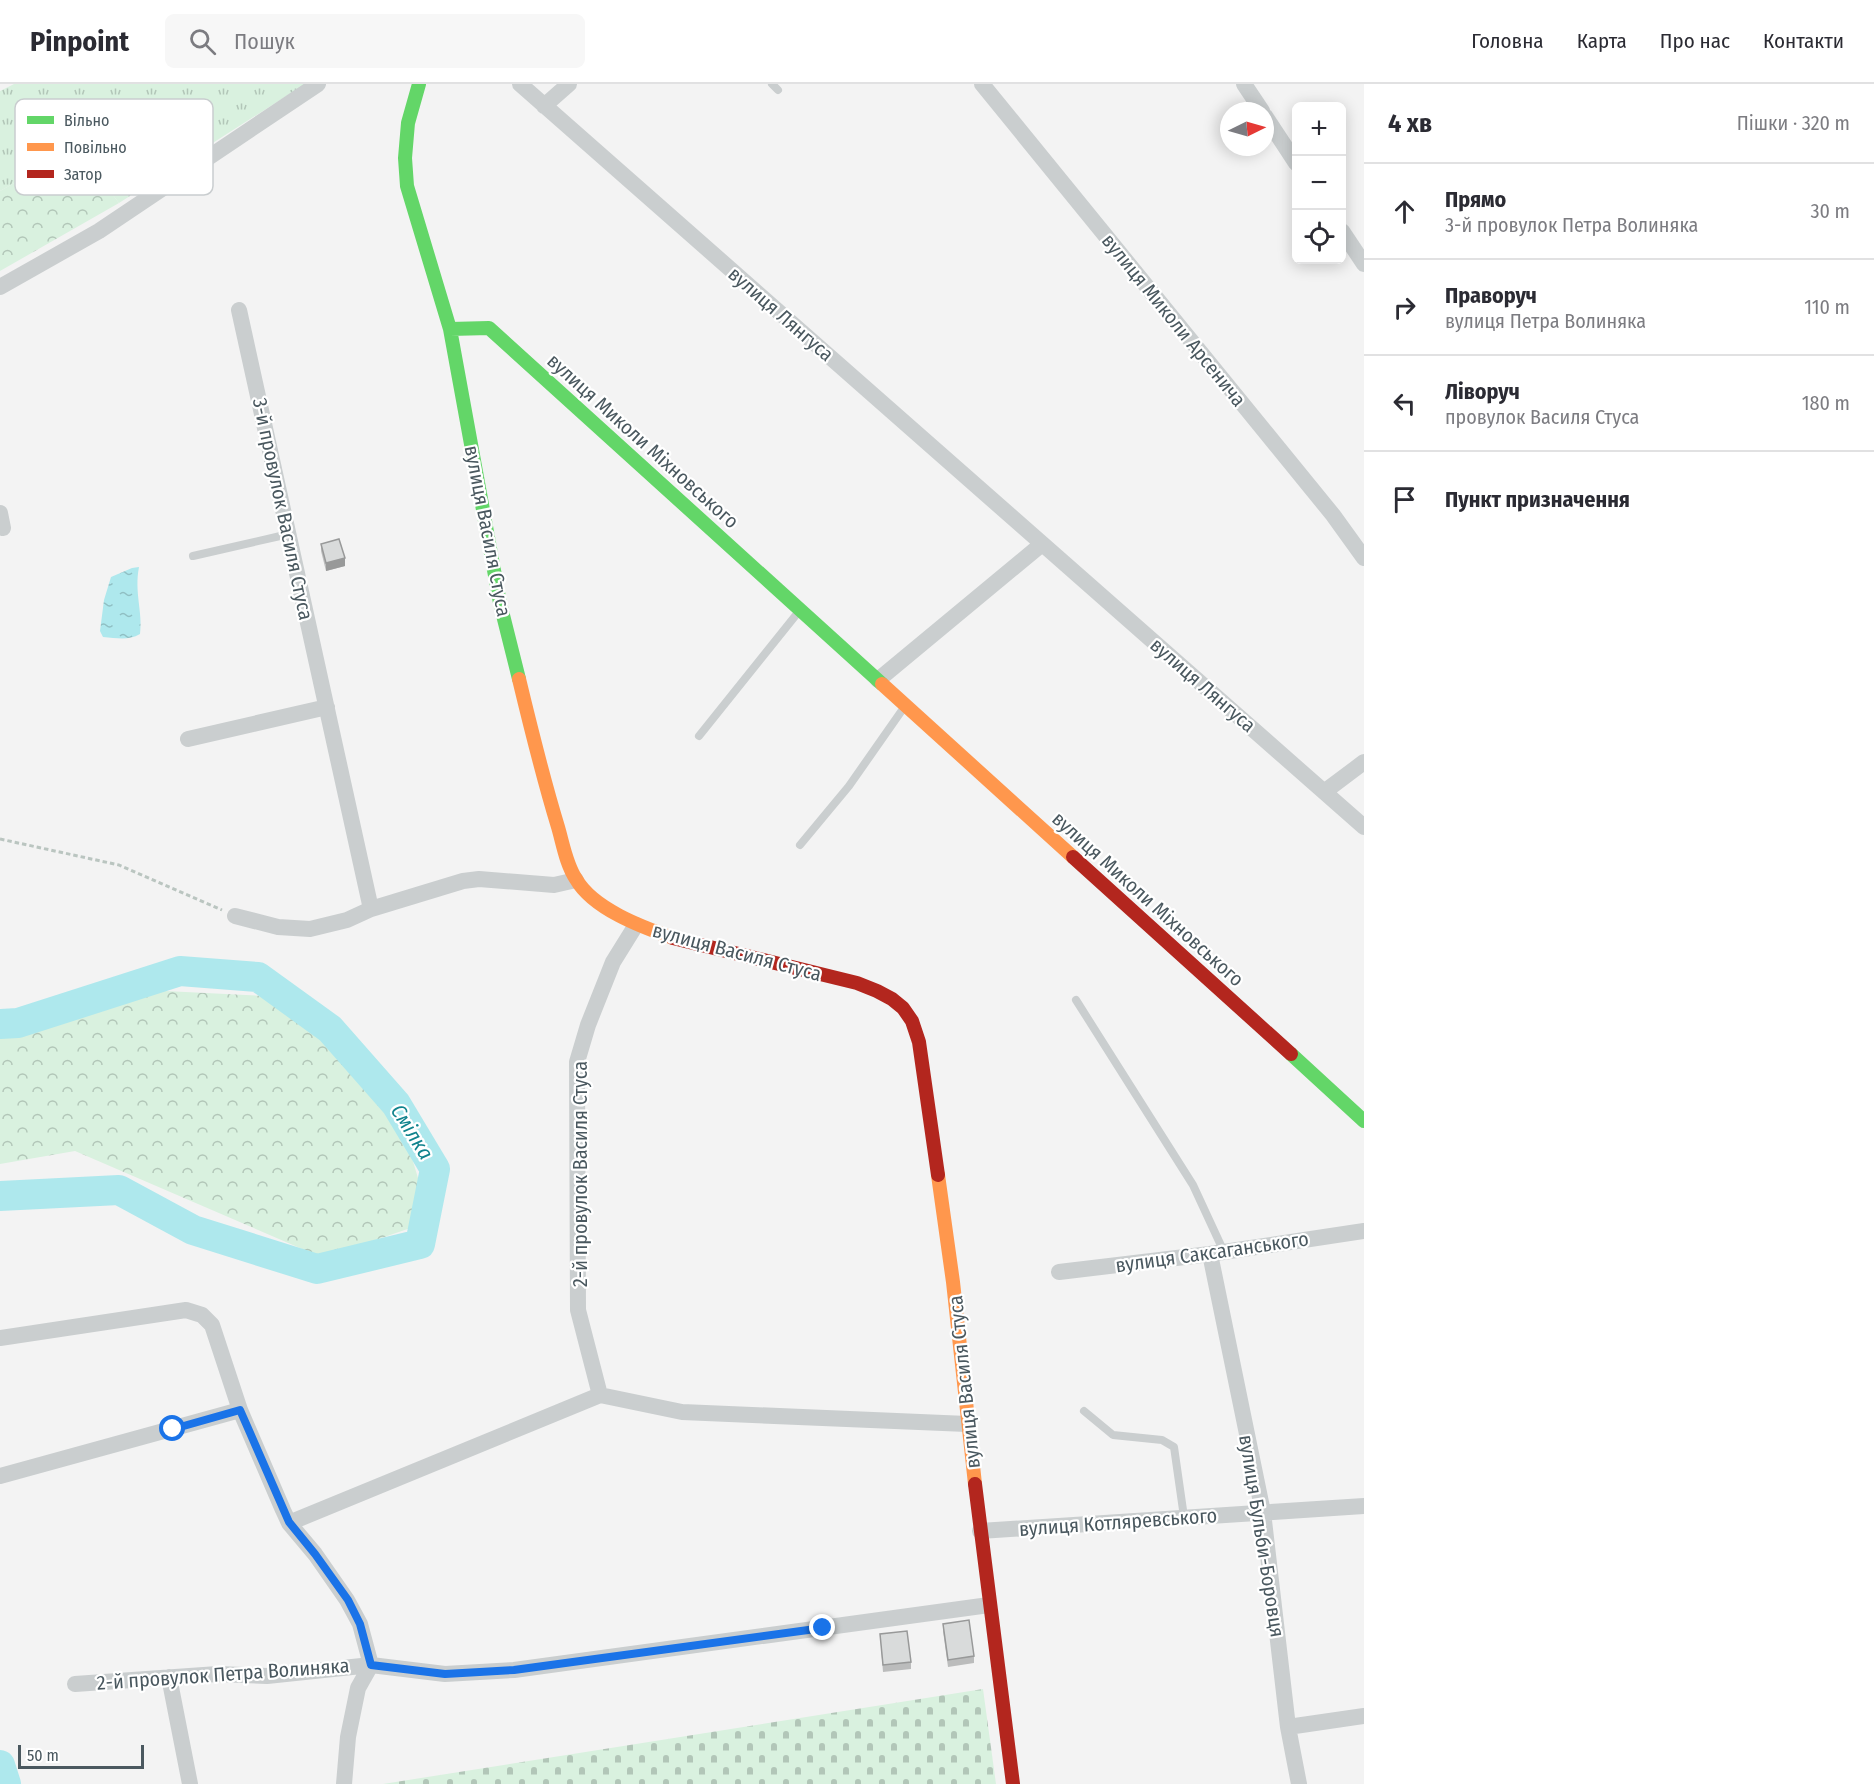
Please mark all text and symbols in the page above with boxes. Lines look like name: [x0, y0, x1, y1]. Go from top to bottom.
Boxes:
search box: [165, 14, 585, 68]
text: Pinpoint: [30, 25, 129, 58]
icon: search: [186, 25, 219, 58]
text: Пошук: [234, 28, 295, 55]
text: Головна: [1471, 28, 1544, 54]
text: Карта: [1577, 28, 1627, 54]
text: Про нас: [1660, 28, 1730, 54]
text: Контакти: [1763, 28, 1844, 54]
legend: [15, 99, 213, 195]
north arrow: [1220, 102, 1274, 156]
map controls: [1292, 102, 1346, 264]
button: +: [1292, 102, 1346, 156]
text: 4 хв: [1388, 108, 1432, 139]
text: Вільно: [64, 111, 109, 130]
text: Пішки · 320 m: [1737, 111, 1850, 135]
text: Повільно: [64, 138, 127, 157]
button: −: [1292, 156, 1346, 210]
text: Затор: [64, 165, 102, 184]
text: Прямо: [1445, 186, 1506, 213]
icon: ahead: [1388, 195, 1421, 228]
text: 30 m: [1810, 199, 1850, 223]
button: locate: [1292, 210, 1346, 264]
text: 3-й провулок Петра Волиняка: [1445, 213, 1698, 237]
street label: вулиця Миколи Арсенича: [1097, 229, 1251, 411]
street label: вулиця Лянгуса: [723, 262, 839, 366]
text: Праворуч: [1445, 282, 1537, 309]
icon: right: [1388, 291, 1421, 324]
text: 110 m: [1804, 295, 1850, 319]
text: вулиця Петра Волиняка: [1445, 309, 1646, 333]
street label: вулиця Миколи Міхновського: [542, 349, 744, 533]
text: Ліворуч: [1445, 378, 1520, 405]
icon: left: [1388, 387, 1421, 420]
text: 180 m: [1802, 391, 1850, 415]
street label: 3-й провулок Василя Стуса: [248, 396, 318, 622]
text: провулок Василя Стуса: [1445, 405, 1639, 429]
street label: вулиця Василя Стуса: [460, 443, 516, 619]
icon: arrive: [1388, 483, 1421, 516]
text: Пункт призначення: [1445, 486, 1630, 513]
street label: вулиця Лянгуса: [1145, 633, 1261, 737]
street label: вулиця Миколи Міхновського: [1047, 807, 1249, 991]
street label: вулиця Василя Стуса: [650, 918, 824, 986]
street label: 2-й провулок Василя Стуса: [568, 1061, 592, 1287]
water label: Смілка: [385, 1100, 439, 1164]
street label: вулиця Саксаганського: [1114, 1227, 1310, 1277]
street label: вулиця Василя Стуса: [943, 1294, 985, 1470]
route start: [159, 1415, 185, 1441]
street label: вулиця Бульби-Боровця: [1234, 1433, 1290, 1639]
street label: вулиця Котляревського: [1018, 1503, 1218, 1541]
route end: [809, 1614, 835, 1640]
street label: 2-й провулок Петра Волиняка: [96, 1653, 350, 1695]
scale bar: [18, 1742, 144, 1770]
text: 50 m: [27, 1746, 59, 1765]

